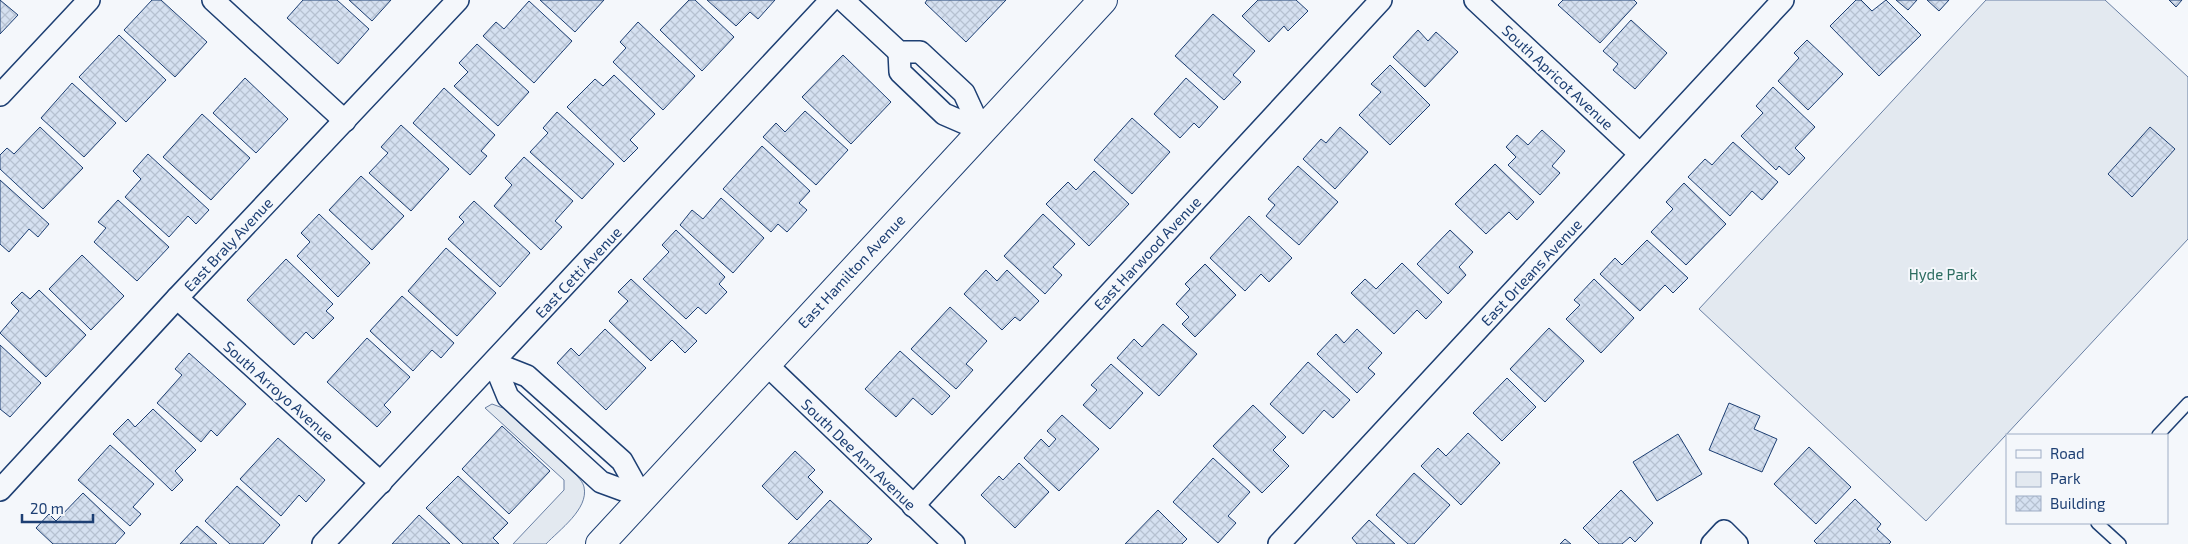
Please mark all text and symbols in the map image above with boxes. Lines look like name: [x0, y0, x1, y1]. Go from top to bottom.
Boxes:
street label: South Apricot Avenue: [1499, 21, 1617, 133]
street label: East Harwood Avenue: [1090, 192, 1204, 314]
street label: East Braly Avenue: [180, 193, 276, 295]
street label: East Hamilton Avenue: [794, 210, 908, 332]
street label: East Orleans Avenue: [1477, 215, 1585, 329]
street label: East Cetti Avenue: [531, 223, 625, 321]
park label: Hyde Park: [1909, 265, 1978, 283]
street label: South Arroyo Avenue: [220, 337, 338, 445]
street label: South Dee Ann Avenue: [798, 395, 920, 513]
legend: [2006, 434, 2168, 524]
text: Road: [2050, 444, 2085, 462]
text: Park: [2050, 469, 2081, 487]
scale bar: [22, 492, 94, 524]
text: Building: [2050, 494, 2106, 512]
text: 20 m: [30, 499, 64, 517]

